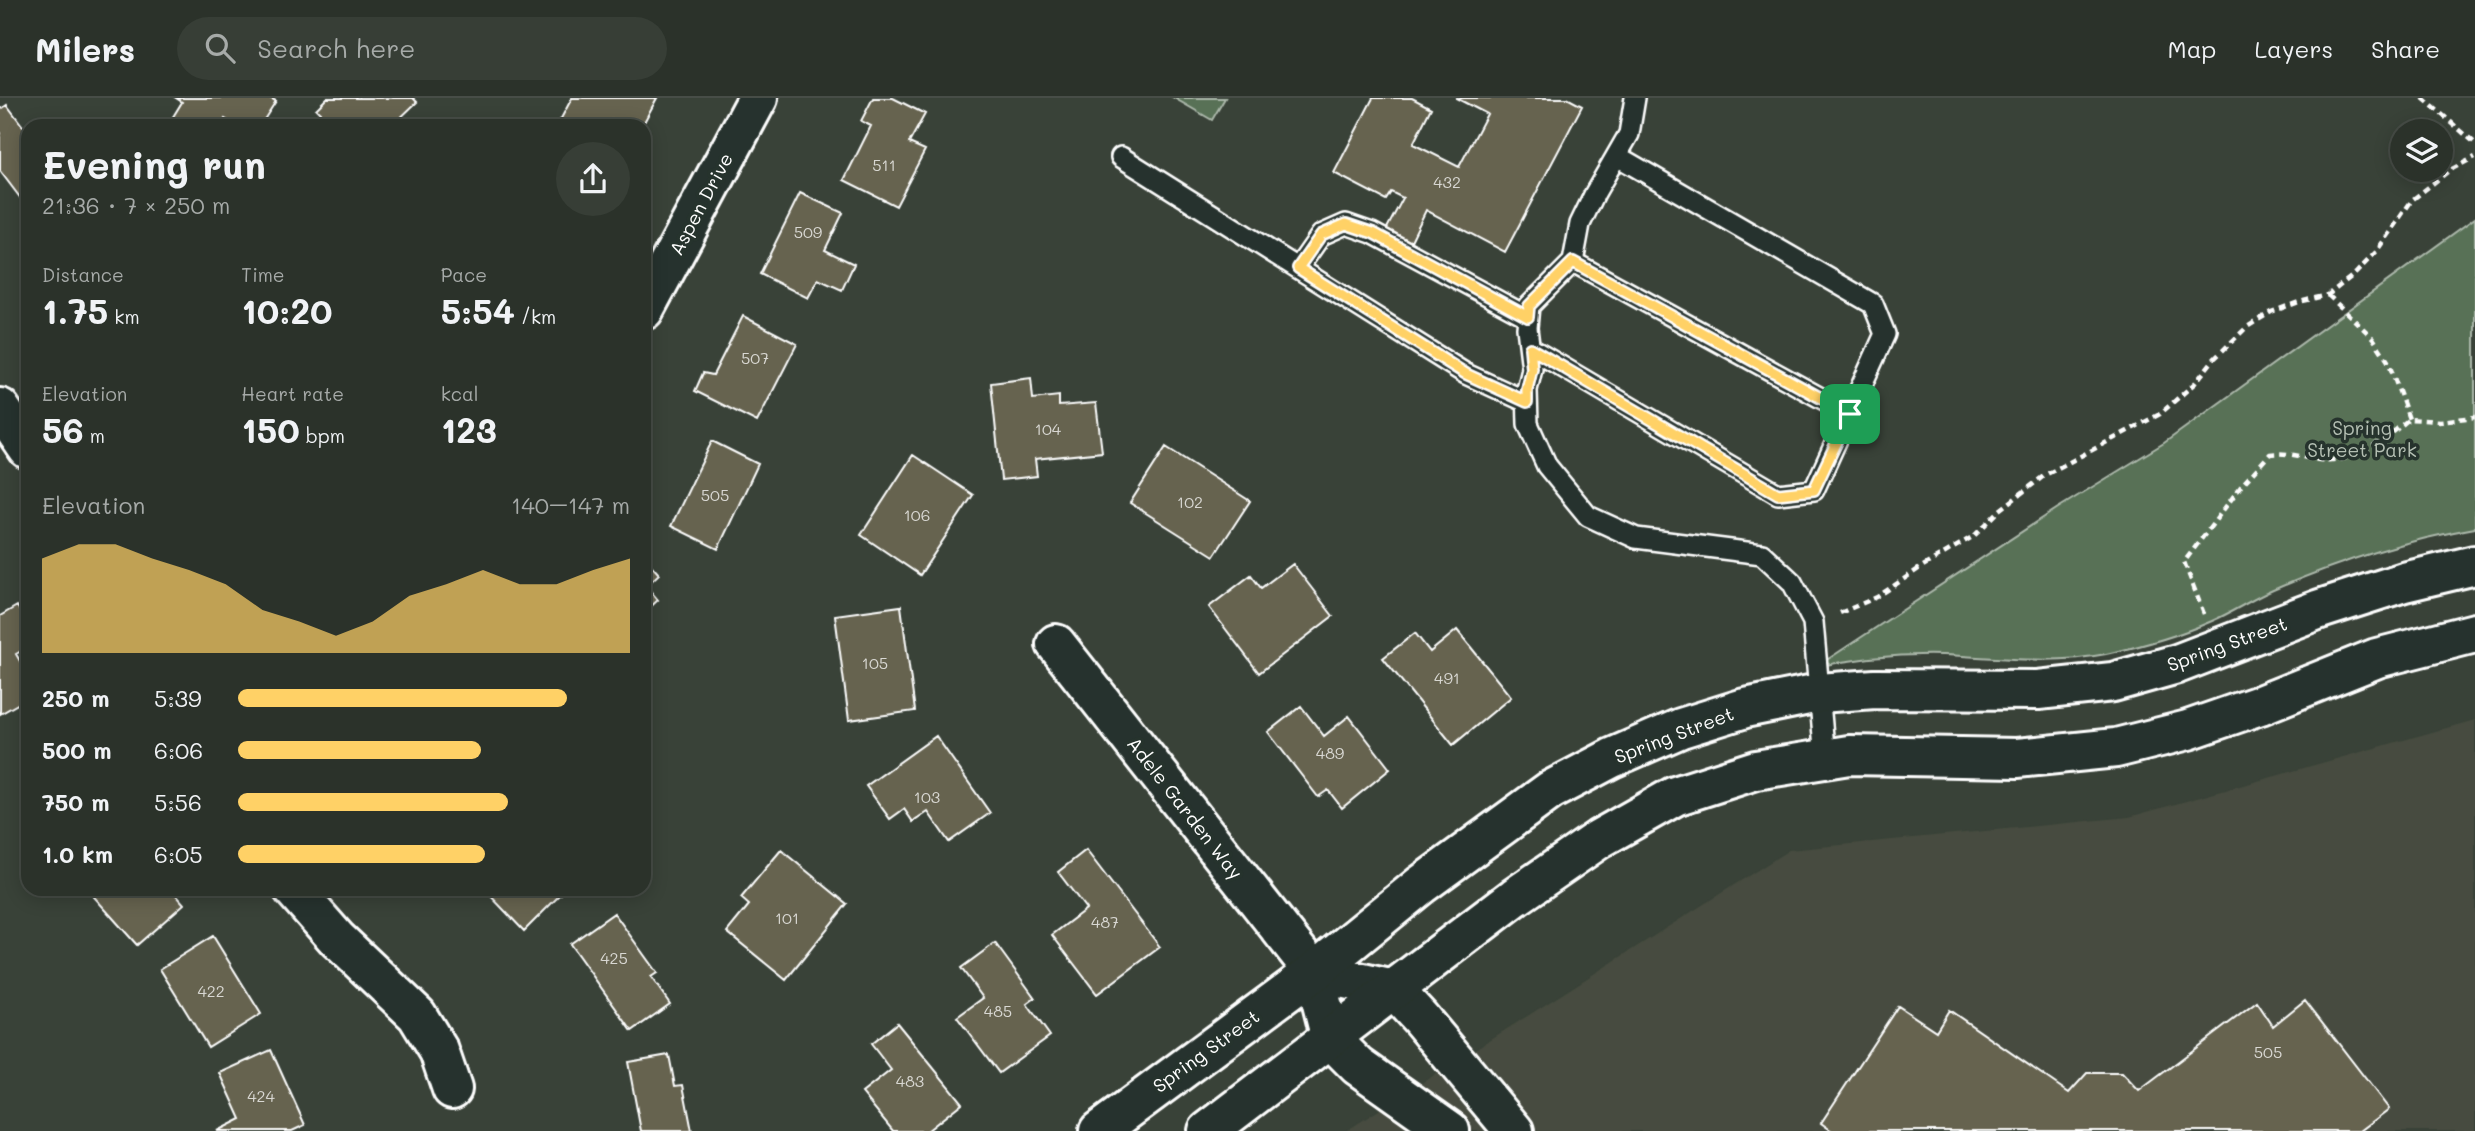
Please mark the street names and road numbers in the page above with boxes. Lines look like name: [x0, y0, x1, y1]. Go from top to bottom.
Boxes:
street label: Aspen Drive: [663, 148, 738, 259]
street label: Spring Street: [2163, 610, 2290, 677]
street label: Spring Street: [1611, 700, 1737, 769]
street label: Adele Garden Way: [1122, 731, 1249, 884]
street label: Spring Street: [1147, 1003, 1264, 1098]

